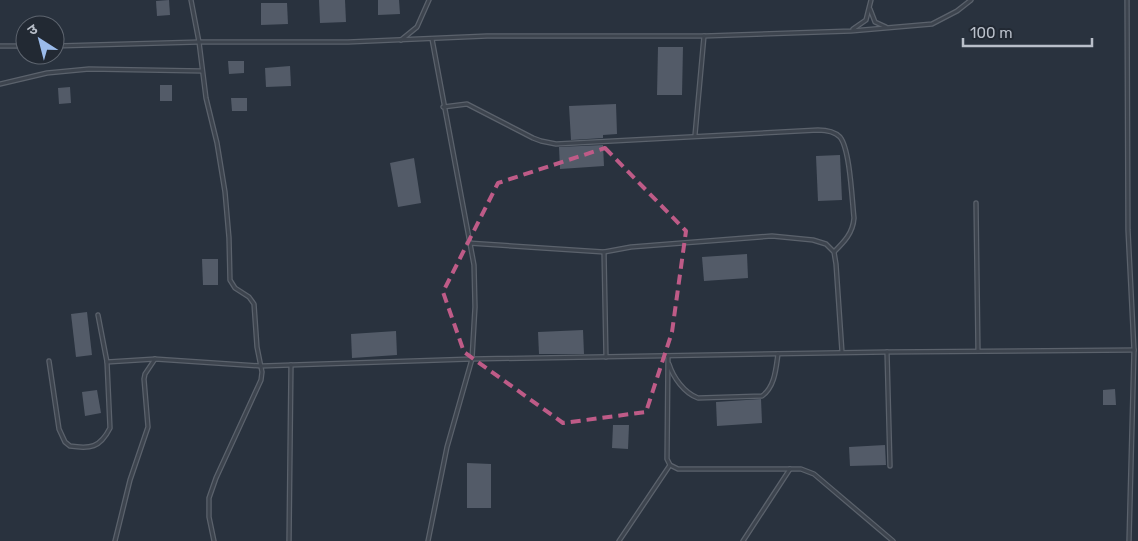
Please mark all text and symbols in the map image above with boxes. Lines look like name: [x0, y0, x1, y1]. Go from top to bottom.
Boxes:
north arrow: [15, 15, 65, 65]
scale bar: [963, 15, 1092, 47]
text: उ: [24, 20, 42, 39]
text: 100 m: [970, 24, 1012, 42]

